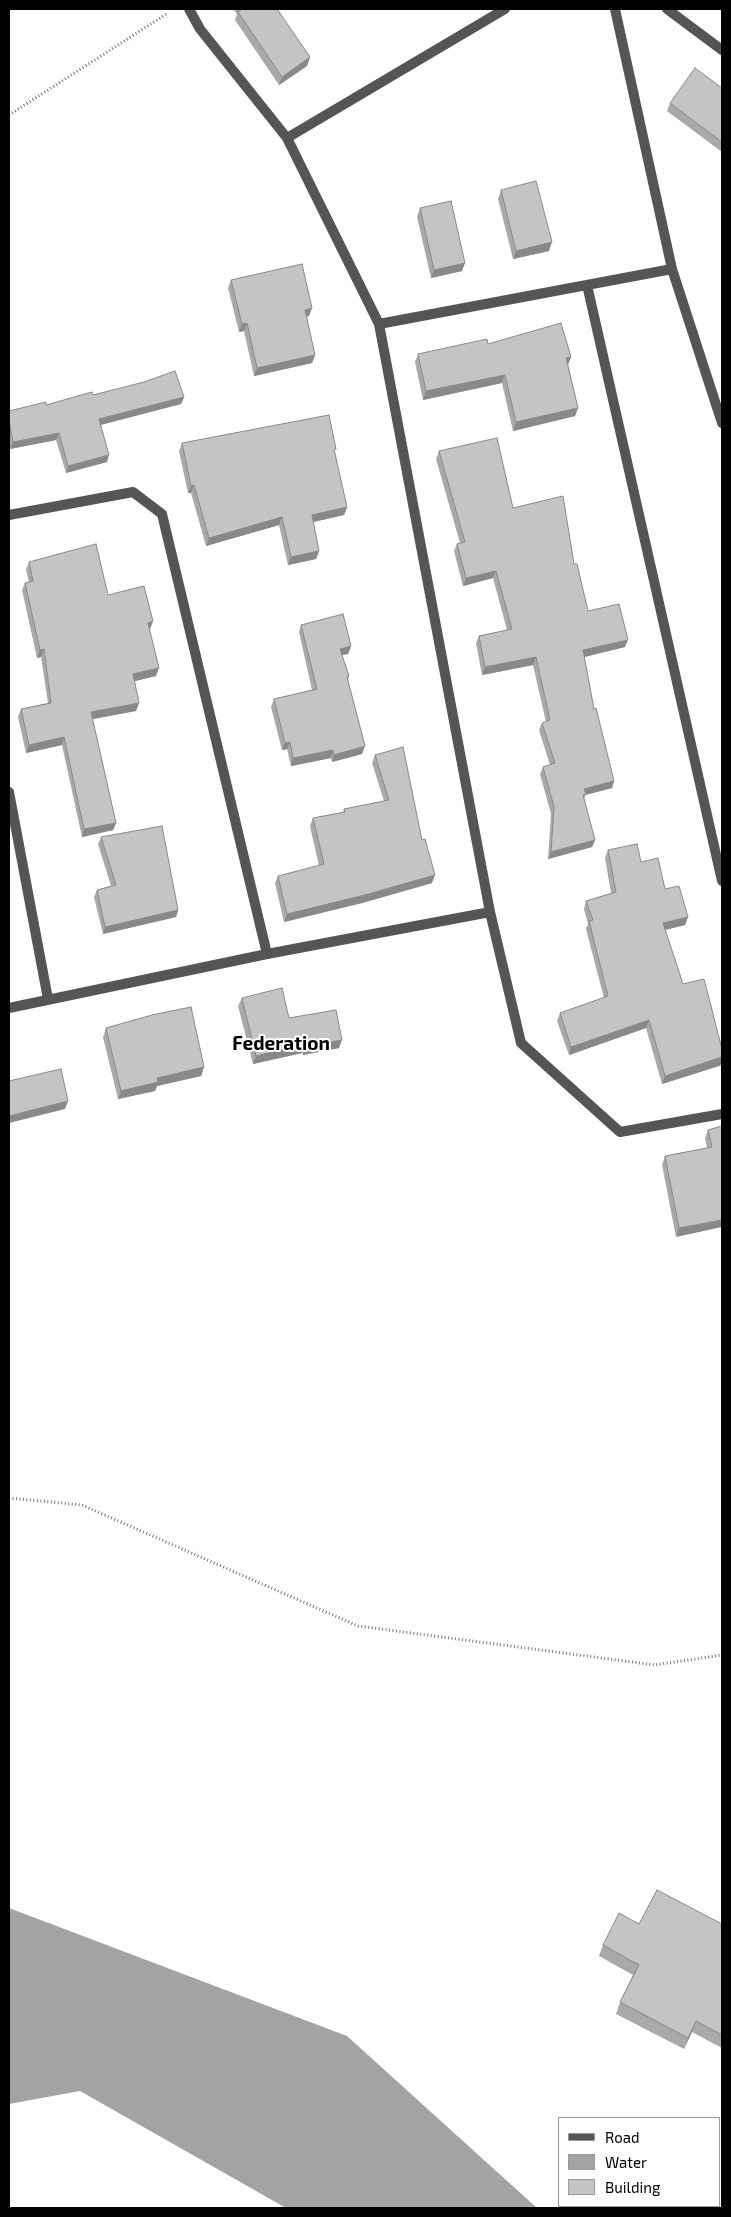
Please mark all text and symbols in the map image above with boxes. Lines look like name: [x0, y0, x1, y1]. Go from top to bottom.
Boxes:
district label: Federation: [232, 1033, 330, 1055]
legend: [558, 2117, 721, 2207]
text: Road: [605, 2128, 640, 2146]
text: Water: [605, 2153, 647, 2171]
text: Building: [605, 2178, 660, 2196]

